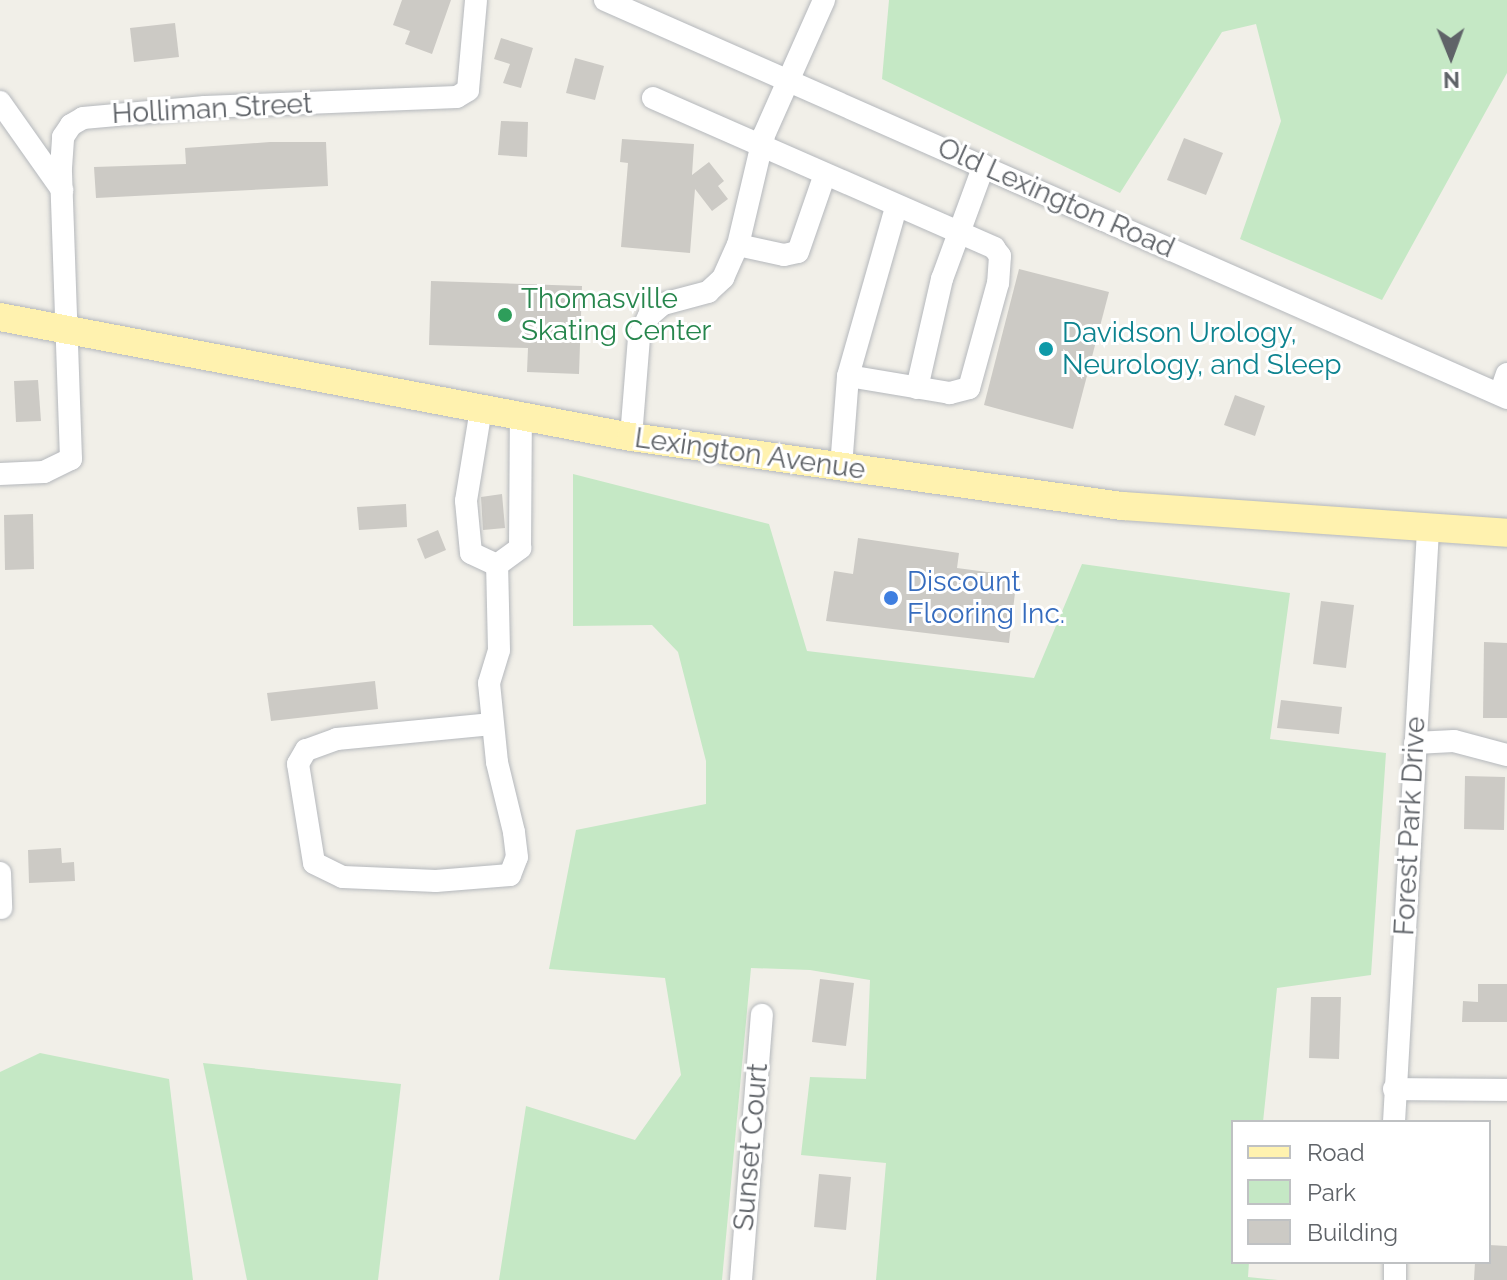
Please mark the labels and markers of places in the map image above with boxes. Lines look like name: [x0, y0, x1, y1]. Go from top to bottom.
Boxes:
place label: Thomasville Skating Center: [521, 282, 711, 348]
marker: Thomasville Skating Center: [496, 306, 514, 324]
place label: Davidson Urology, Neurology, and Sleep: [1062, 316, 1341, 382]
marker: Davidson Urology, Neurology, and Sleep: [1037, 340, 1055, 358]
place label: Discount Flooring Inc.: [907, 565, 1065, 631]
marker: Discount Flooring Inc.: [882, 589, 900, 607]

